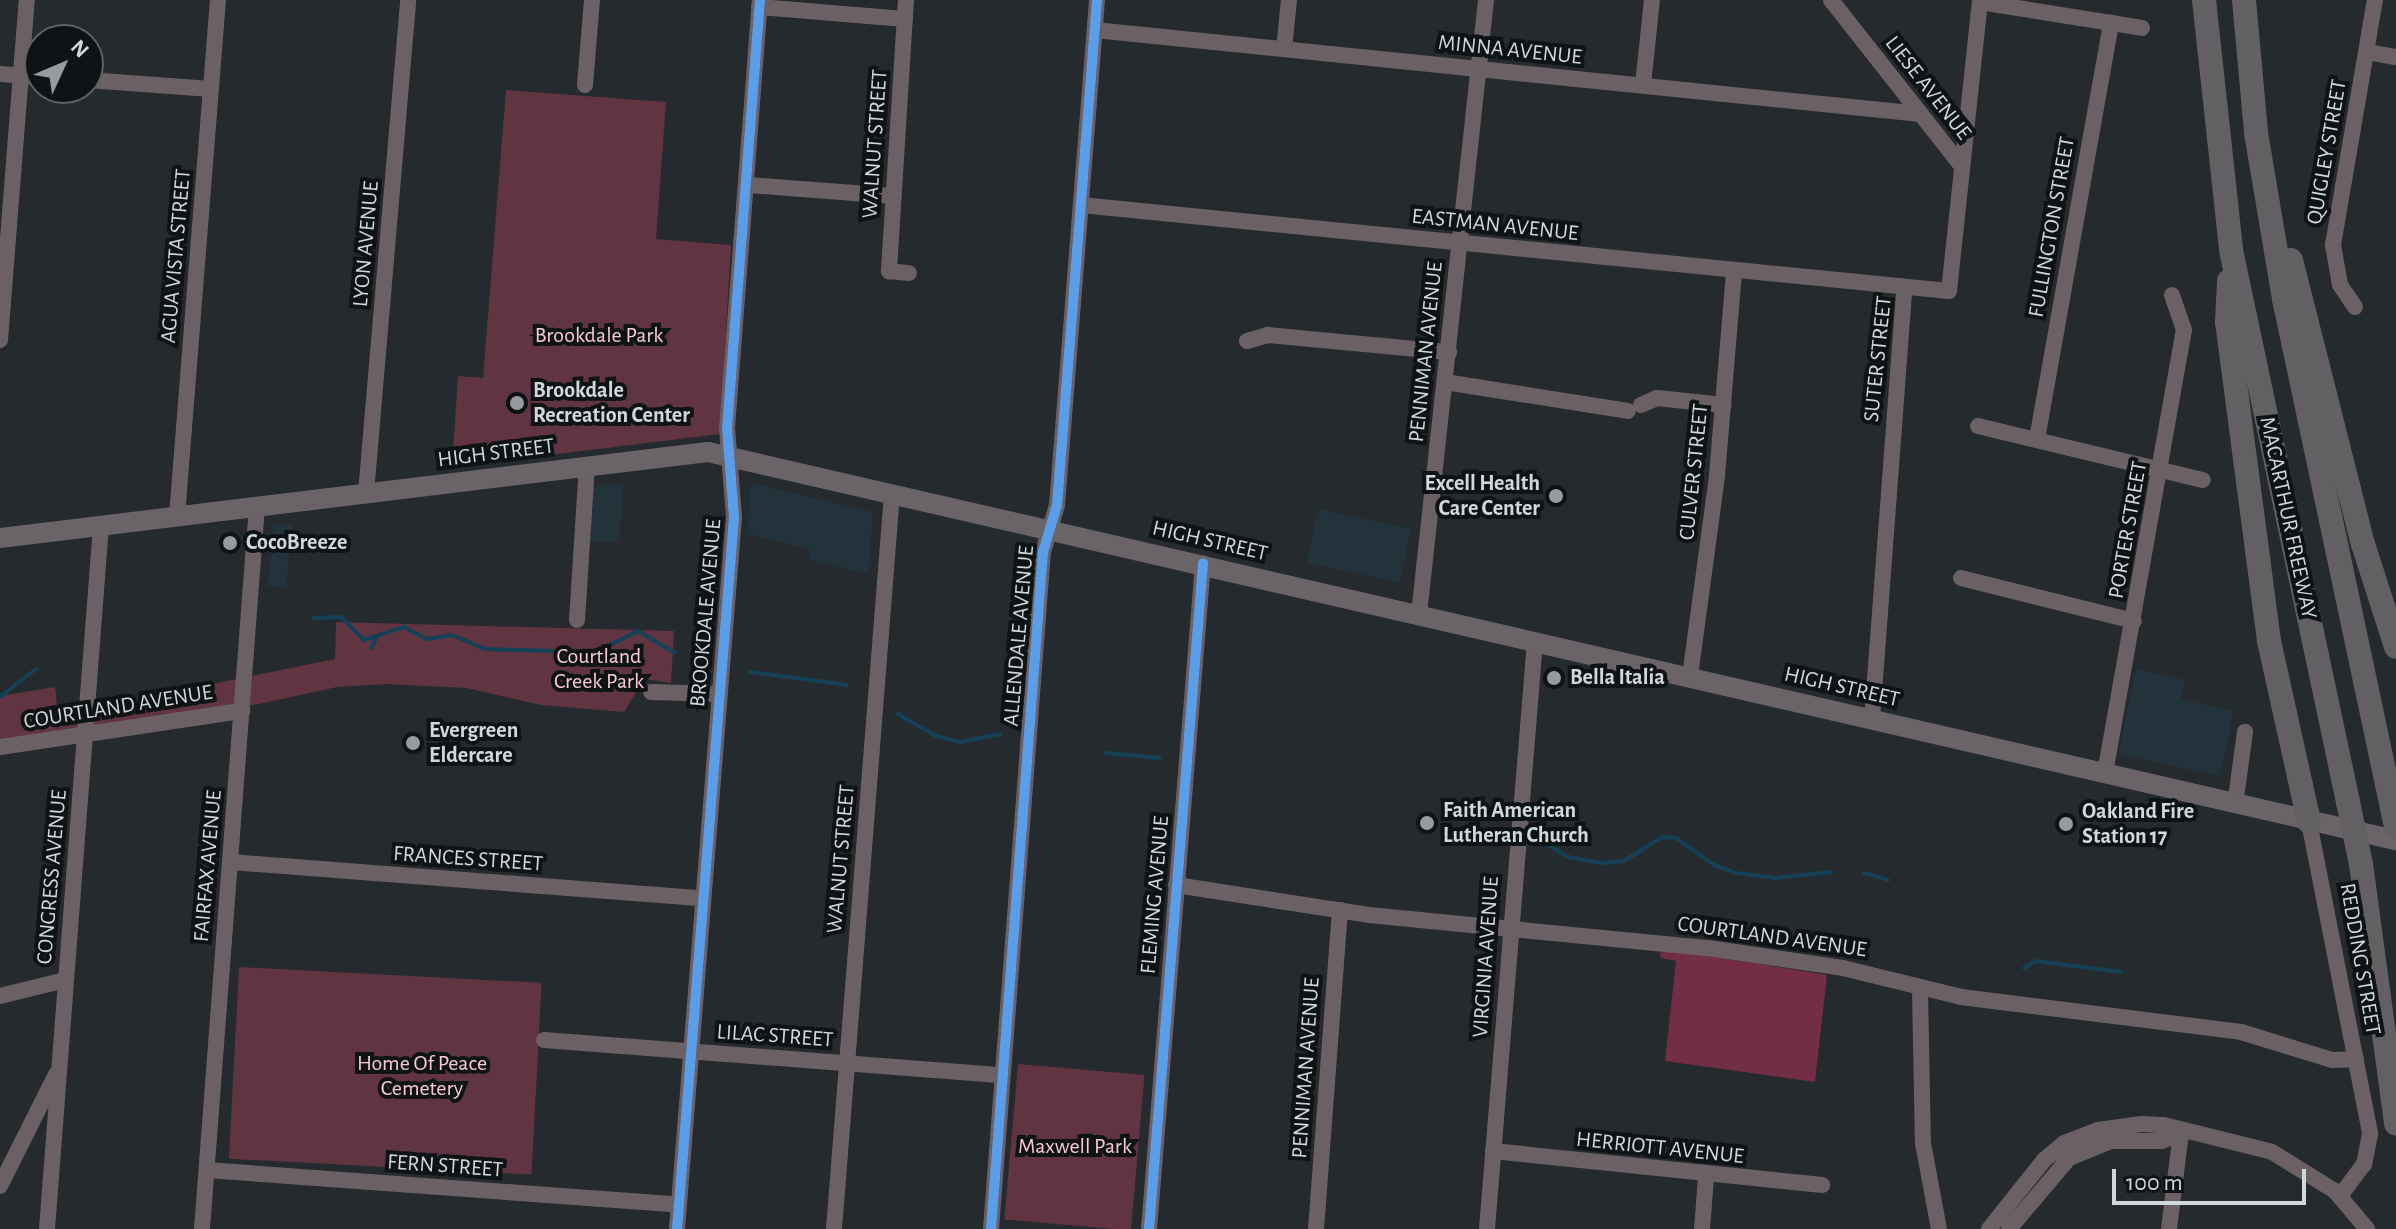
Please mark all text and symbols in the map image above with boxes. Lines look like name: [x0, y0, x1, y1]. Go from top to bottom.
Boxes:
north arrow: [24, 24, 104, 104]
street label: MINNA AVENUE: [1437, 29, 1583, 71]
street label: LIESE AVENUE: [1879, 31, 1977, 145]
text: N: [67, 36, 93, 62]
street label: WALNUT STREET: [857, 69, 893, 219]
street label: QUIGLEY STREET: [2301, 78, 2353, 226]
street label: FULLINGTON STREET: [2023, 135, 2081, 319]
street label: AGUA VISTA STREET: [155, 168, 197, 344]
street label: LYON AVENUE: [347, 180, 385, 308]
street label: EASTMAN AVENUE: [1410, 203, 1580, 247]
street label: PENNIMAN AVENUE: [1403, 260, 1449, 444]
street label: SUTER STREET: [1858, 295, 1898, 423]
park label: Brookdale Park: [535, 323, 663, 349]
place label: Brookdale Recreation Center: [533, 377, 690, 428]
marker: Brookdale Recreation Center: [508, 394, 526, 412]
street label: CULVER STREET: [1674, 402, 1714, 542]
street label: MACARTHUR FREEWAY: [2254, 414, 2322, 622]
street label: HIGH STREET: [436, 433, 556, 473]
street label: PORTER STREET: [2103, 459, 2153, 601]
place label: Excell Health Care Center: [1425, 470, 1540, 522]
marker: Excell Health Care Center: [1547, 487, 1565, 505]
street label: HIGH STREET: [1150, 515, 1270, 567]
street label: BROOKDALE AVENUE: [685, 518, 727, 708]
place label: CocoBreeze: [246, 530, 347, 556]
marker: CocoBreeze: [221, 534, 239, 552]
street label: ALLENDALE AVENUE: [998, 545, 1040, 727]
park label: Courtland Creek Park: [554, 643, 644, 694]
street label: HIGH STREET: [1782, 661, 1902, 713]
place label: Bella Italia: [1570, 665, 1665, 691]
marker: Bella Italia: [1545, 669, 1563, 687]
street label: COURTLAND AVENUE: [22, 679, 214, 735]
place label: Evergreen Eldercare: [429, 717, 518, 768]
marker: Evergreen Eldercare: [404, 734, 422, 752]
street label: WALNUT STREET: [821, 784, 861, 934]
street label: CONGRESS AVENUE: [31, 789, 73, 965]
street label: FAIRFAX AVENUE: [188, 789, 228, 943]
place label: Faith American Lutheran Church: [1443, 797, 1589, 848]
place label: Oakland Fire Station 17: [2082, 798, 2194, 850]
marker: Faith American Lutheran Church: [1418, 814, 1436, 832]
street label: FLEMING AVENUE: [1135, 815, 1175, 975]
marker: Oakland Fire Station 17: [2057, 815, 2075, 833]
street label: FRANCES STREET: [392, 841, 544, 877]
street label: VIRGINIA AVENUE: [1467, 876, 1505, 1038]
street label: REDDING STREET: [2334, 881, 2386, 1037]
street label: COURTLAND AVENUE: [1676, 911, 1868, 963]
street label: PENNIMAN AVENUE: [1287, 977, 1325, 1159]
street label: LILAC STREET: [716, 1019, 834, 1053]
park label: Home Of Peace Cemetery: [357, 1050, 487, 1102]
street label: HERRIOTT AVENUE: [1575, 1126, 1745, 1170]
park label: Maxwell Park: [1018, 1134, 1132, 1160]
street label: FERN STREET: [386, 1149, 504, 1183]
scale bar: [2116, 1153, 2310, 1203]
text: 100 m: [2126, 1171, 2183, 1195]

